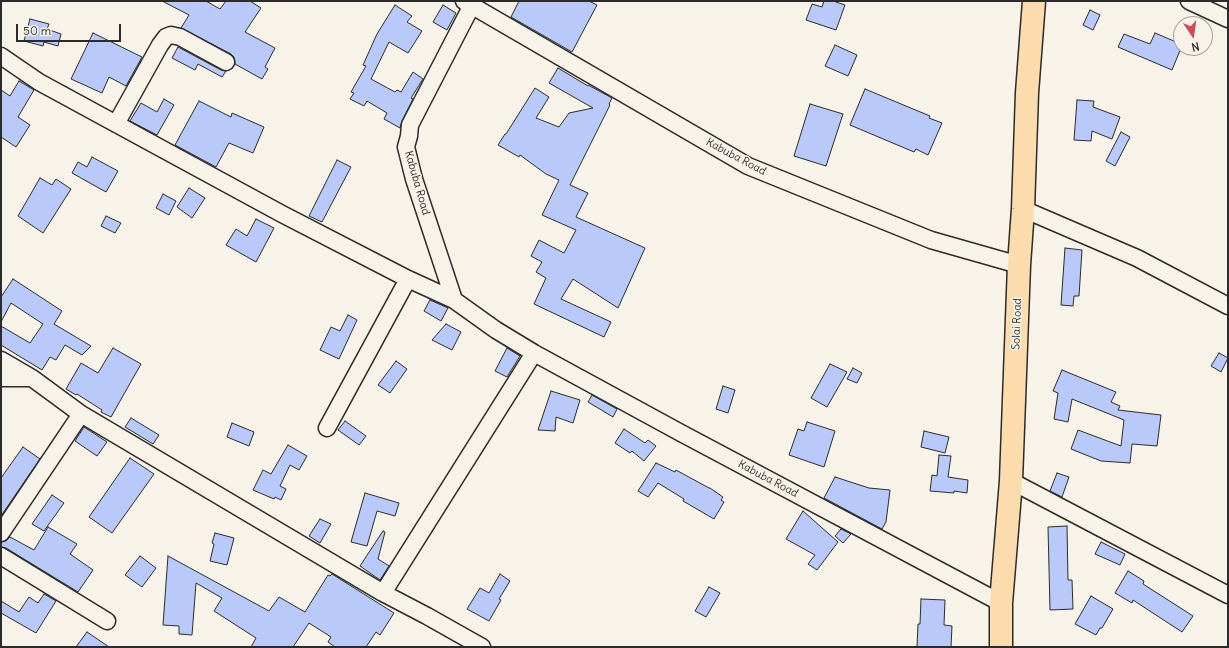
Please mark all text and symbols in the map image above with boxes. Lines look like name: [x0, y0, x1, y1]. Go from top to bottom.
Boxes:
scale bar: [18, 16, 123, 42]
north arrow: [1173, 16, 1213, 56]
text: 50 m: [23, 23, 51, 38]
text: N: [1190, 39, 1201, 54]
street label: Kabuba Road: [704, 136, 768, 178]
street label: Kabuba Road: [402, 149, 432, 217]
street label: Solai Road: [1009, 298, 1025, 350]
street label: Kabuba Road: [736, 458, 800, 500]

